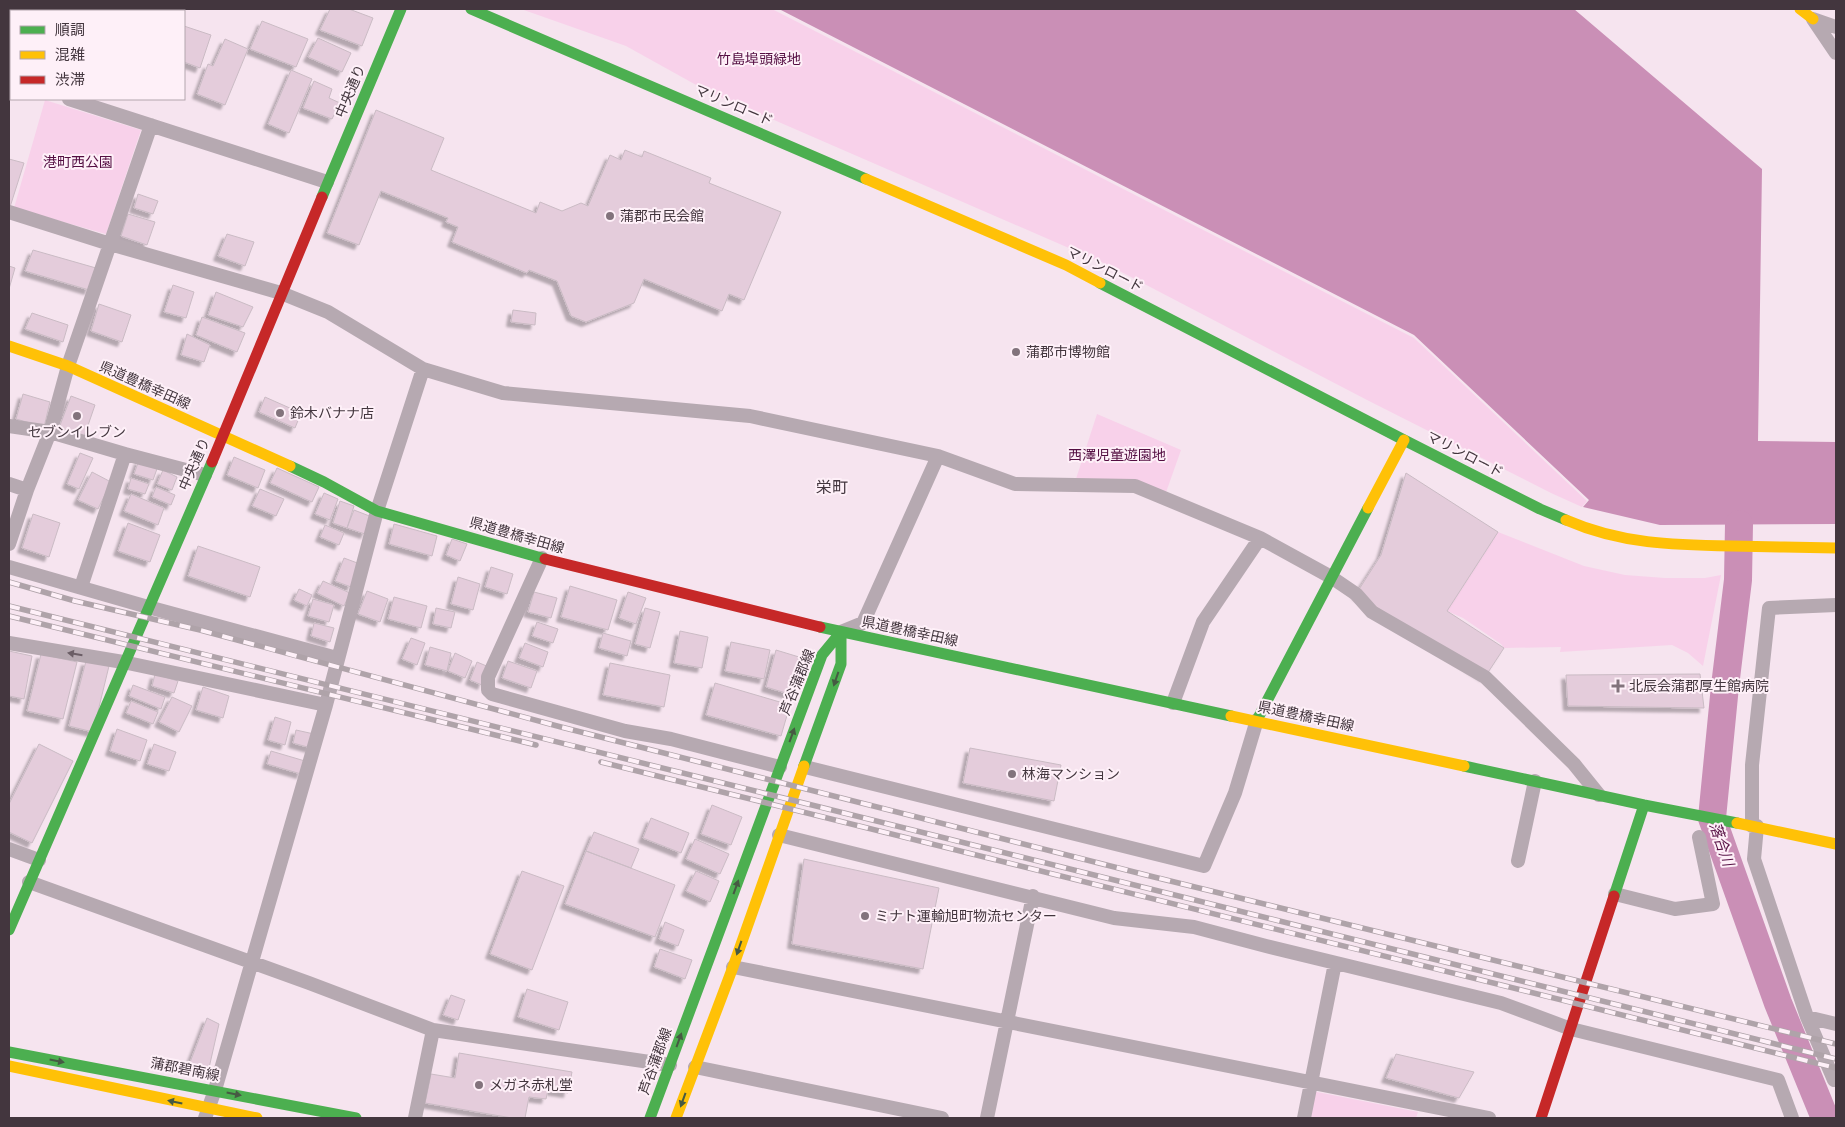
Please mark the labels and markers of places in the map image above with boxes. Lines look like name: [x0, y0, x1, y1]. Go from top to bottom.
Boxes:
place label: 蒲郡市民会館: [620, 207, 704, 225]
marker: 蒲郡市民会館: [604, 210, 616, 222]
place label: 蒲郡市博物館: [1026, 343, 1110, 361]
marker: 蒲郡市博物館: [1010, 346, 1022, 358]
place label: 鈴木バナナ店: [290, 404, 374, 422]
marker: 鈴木バナナ店: [274, 407, 286, 419]
marker: セブンイレブン: [71, 410, 83, 422]
place label: セブンイレブン: [28, 423, 126, 441]
place label: 北辰会蒲郡厚生館病院: [1629, 677, 1769, 695]
marker: 北辰会蒲郡厚生館病院: [1611, 679, 1625, 693]
place label: 林海マンション: [1022, 765, 1120, 783]
marker: 林海マンション: [1006, 768, 1018, 780]
place label: ミナト運輸旭町物流センター: [875, 907, 1057, 925]
marker: ミナト運輸旭町物流センター: [859, 910, 871, 922]
place label: メガネ赤札堂: [489, 1076, 573, 1094]
marker: メガネ赤札堂: [473, 1079, 485, 1091]

